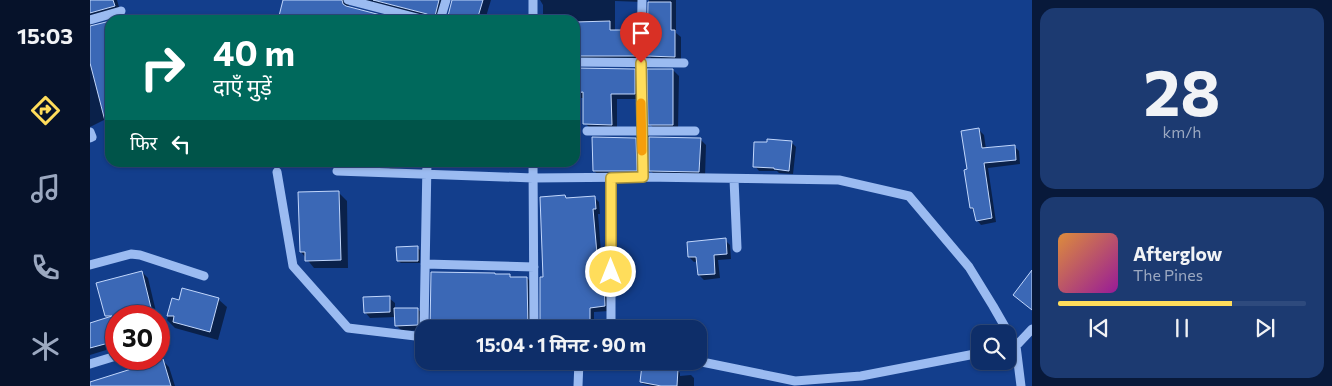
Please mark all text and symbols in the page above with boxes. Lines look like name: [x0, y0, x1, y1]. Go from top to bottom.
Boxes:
pin: [620, 12, 662, 63]
icon: arrive: [627, 19, 655, 47]
text: 15:03: [17, 22, 73, 49]
text: 40 m: [213, 30, 295, 73]
icon: right: [130, 35, 195, 100]
text: 28: [1144, 50, 1220, 129]
text: दाएँ मुड़ें: [213, 73, 272, 100]
icon: directions: [28, 93, 63, 128]
text: km/h: [1163, 122, 1201, 141]
icon: left: [167, 130, 195, 158]
text: फिर: [130, 131, 157, 154]
icon: music: [28, 171, 63, 206]
text: Afterglow: [1133, 242, 1222, 265]
position arrow: [584, 245, 636, 297]
icon: phone: [28, 250, 63, 285]
text: The Pines: [1133, 265, 1203, 284]
speed limit sign: 30: [105, 305, 170, 370]
icon: previous: [1085, 314, 1113, 342]
icon: pause: [1168, 314, 1196, 342]
icon: next: [1251, 314, 1279, 342]
map controls: [971, 325, 1016, 370]
button: search: [971, 325, 1016, 370]
icon: climate: [28, 329, 63, 364]
text: 15:04 · 1 मिनट · 90 m: [476, 333, 646, 356]

